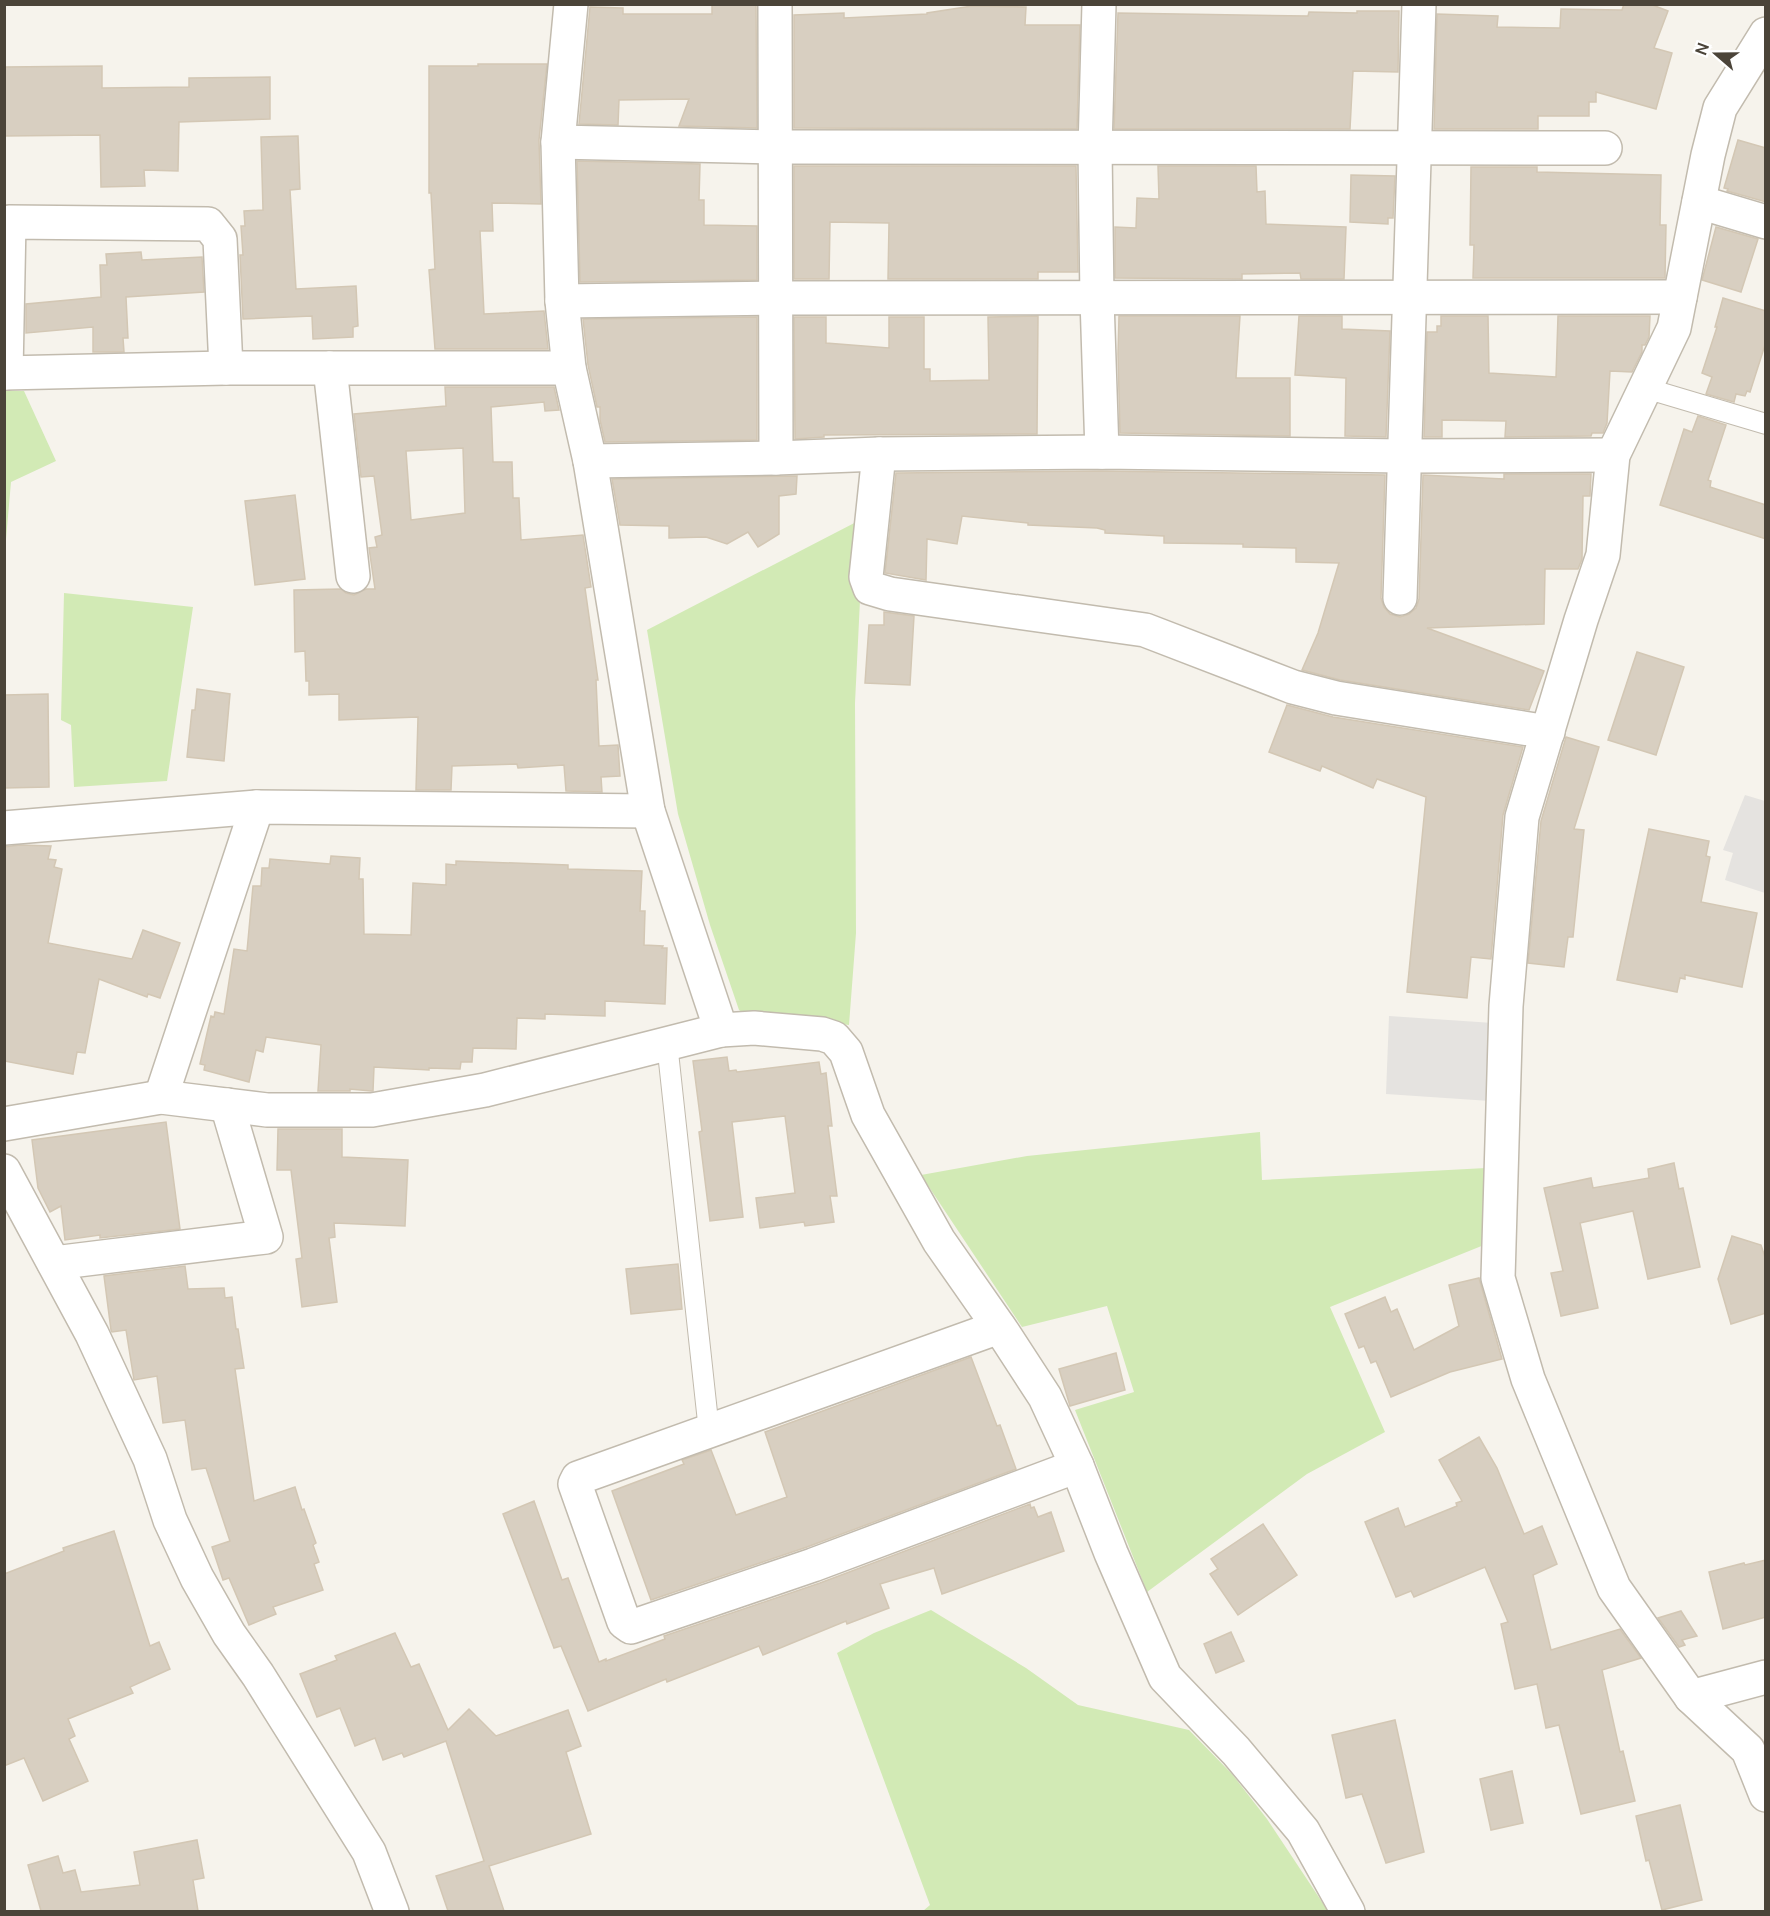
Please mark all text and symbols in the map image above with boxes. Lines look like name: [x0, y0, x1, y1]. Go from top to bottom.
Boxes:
north arrow: [1686, 24, 1746, 84]
text: N: [1690, 40, 1714, 58]

